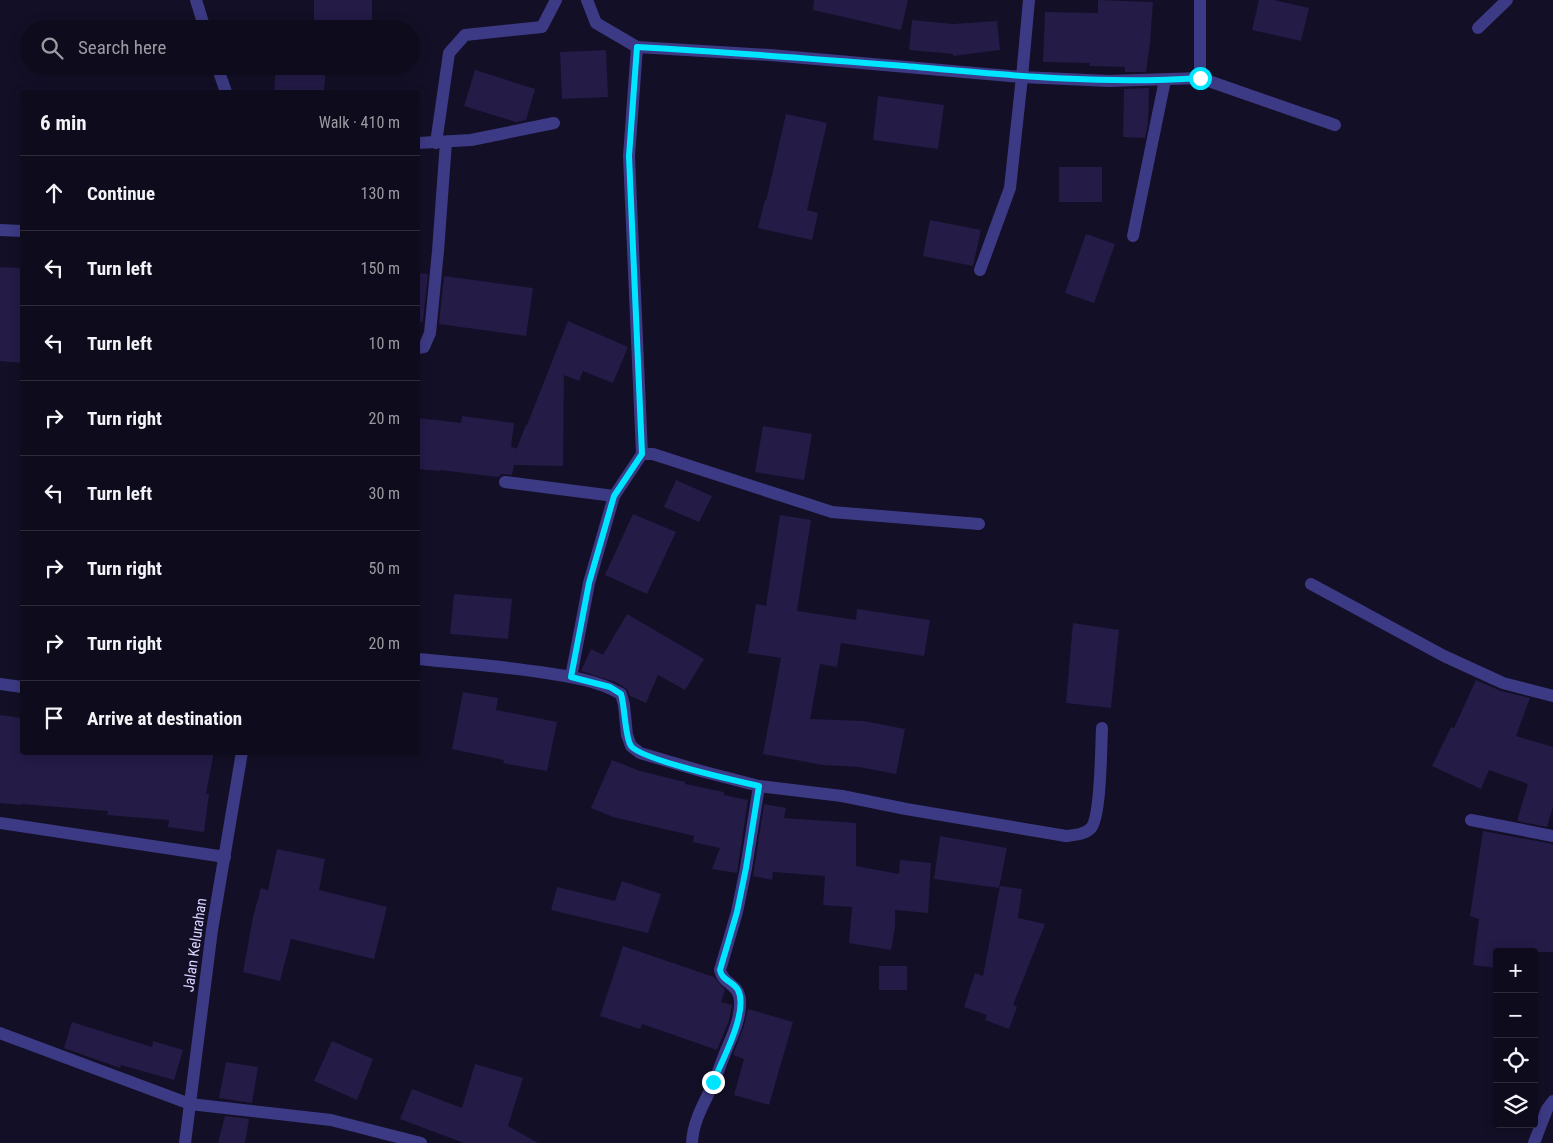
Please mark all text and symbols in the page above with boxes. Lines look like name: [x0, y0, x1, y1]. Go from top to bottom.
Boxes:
search box: [20, 20, 420, 75]
icon: search: [38, 34, 66, 62]
text: Search here: [78, 36, 166, 59]
route start: [1189, 67, 1212, 90]
text: 6 min: [40, 111, 87, 135]
text: Walk · 410 m: [319, 113, 400, 132]
icon: ahead: [40, 179, 68, 207]
text: Continue: [87, 182, 155, 205]
text: 130 m: [361, 184, 400, 203]
icon: left: [40, 254, 68, 282]
text: Turn left: [87, 257, 152, 280]
text: 150 m: [361, 259, 400, 278]
icon: left: [40, 329, 68, 357]
text: Turn left: [87, 332, 152, 355]
text: 10 m: [368, 334, 400, 353]
icon: right: [40, 404, 68, 432]
text: Turn right: [87, 407, 162, 430]
text: 20 m: [368, 409, 400, 428]
icon: left: [40, 479, 68, 507]
text: Turn left: [87, 482, 152, 505]
text: 30 m: [368, 484, 400, 503]
icon: right: [40, 554, 68, 582]
text: Turn right: [87, 557, 162, 580]
text: 50 m: [368, 559, 400, 578]
icon: right: [40, 629, 68, 657]
text: Turn right: [87, 632, 162, 655]
text: 20 m: [368, 634, 400, 653]
icon: arrive: [40, 704, 68, 732]
text: Arrive at destination: [87, 707, 242, 730]
street label: Jalan Kelurahan: [180, 897, 210, 993]
map controls: [1493, 948, 1538, 1128]
button: +: [1493, 948, 1538, 993]
button: −: [1493, 993, 1538, 1038]
button: locate: [1493, 1038, 1538, 1083]
route end: [702, 1071, 725, 1094]
button: layers: [1493, 1083, 1538, 1128]

